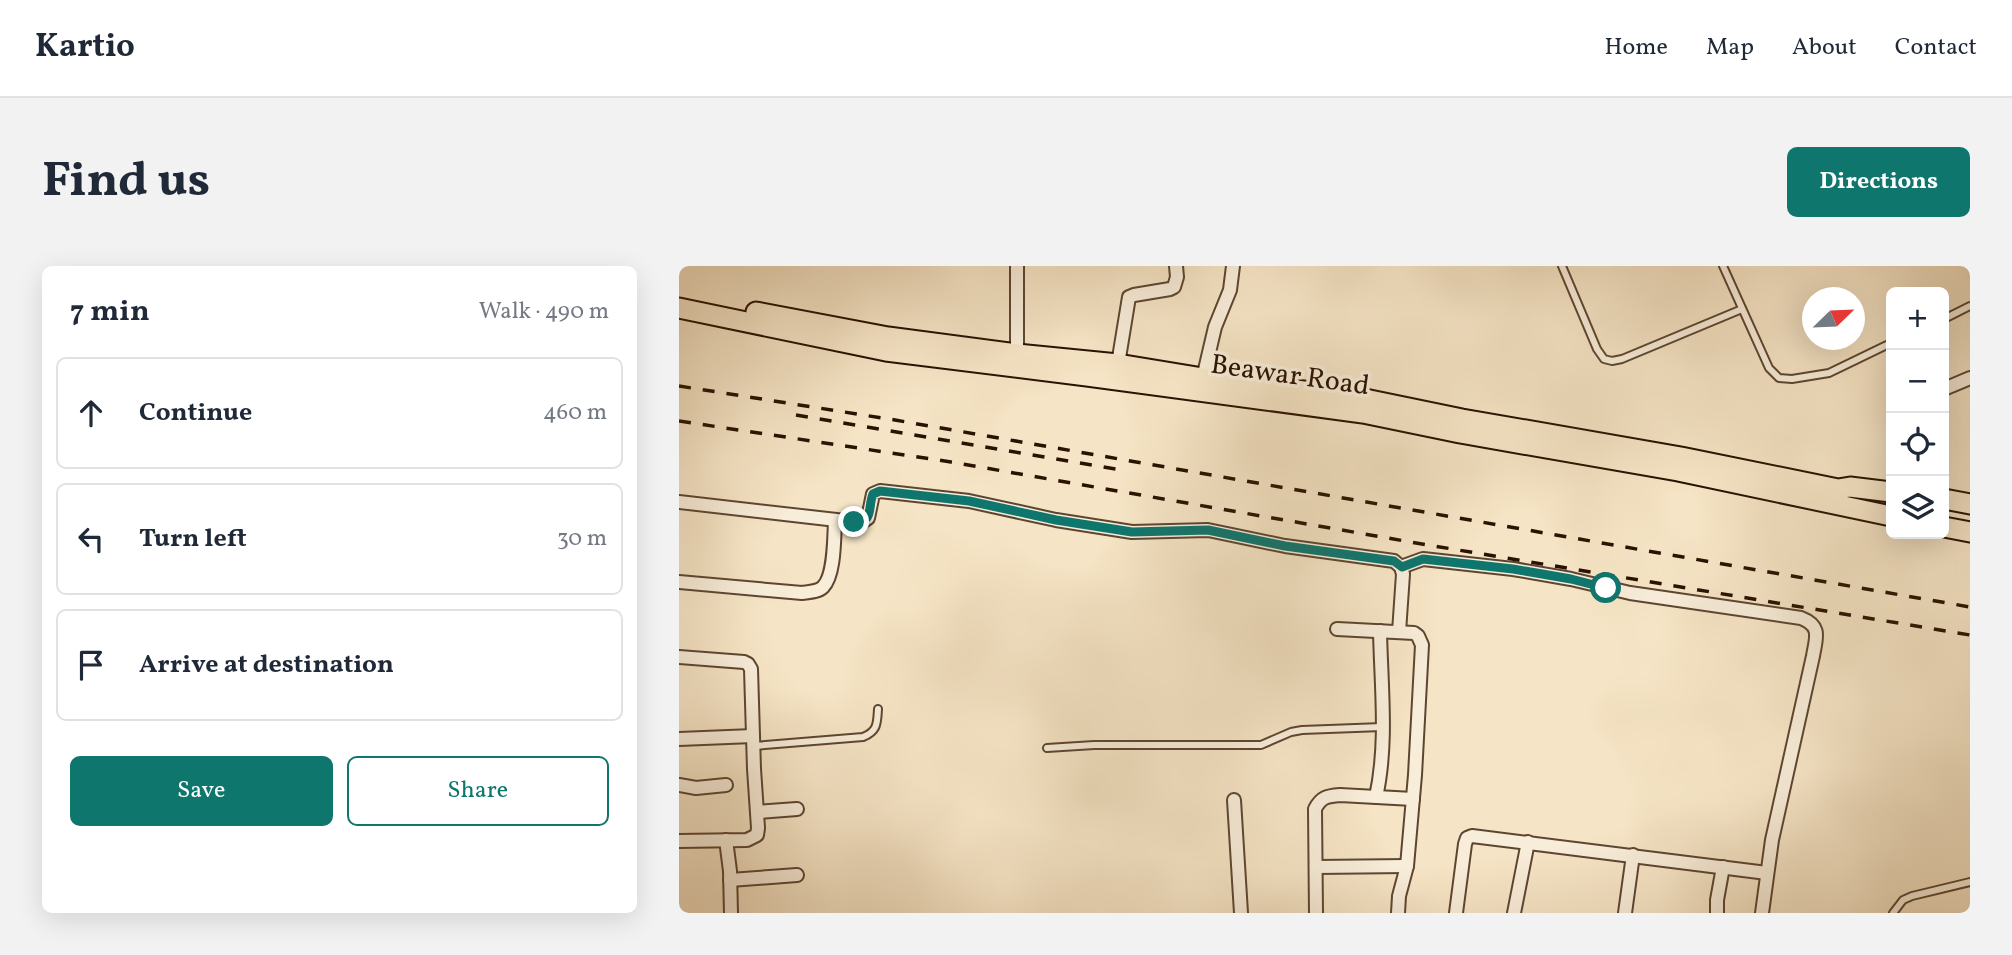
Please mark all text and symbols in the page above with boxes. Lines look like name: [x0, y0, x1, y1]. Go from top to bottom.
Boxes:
text: Kartio: [35, 25, 135, 71]
text: Home: [1604, 31, 1668, 65]
text: Map: [1706, 31, 1754, 65]
text: About: [1792, 31, 1857, 65]
text: Contact: [1895, 31, 1977, 65]
button: Directions: [1787, 147, 1970, 217]
text: Find us: [42, 148, 210, 217]
north arrow: [1802, 287, 1865, 350]
map controls: [1886, 287, 1949, 539]
button: +: [1886, 287, 1949, 350]
text: 7 min: [70, 291, 150, 333]
text: Walk · 490 m: [479, 296, 609, 328]
street label: Beawar Road: [1208, 346, 1372, 406]
button: −: [1886, 350, 1949, 413]
icon: ahead: [72, 394, 110, 432]
text: Continue: [139, 395, 252, 431]
text: 460 m: [543, 397, 607, 429]
button: locate: [1886, 413, 1949, 476]
button: layers: [1886, 476, 1949, 539]
route end: [838, 506, 869, 537]
icon: left: [72, 520, 110, 558]
text: Turn left: [139, 521, 247, 557]
text: 30 m: [557, 523, 607, 555]
route start: [1590, 572, 1621, 603]
icon: arrive: [72, 646, 110, 684]
text: Arrive at destination: [139, 647, 394, 683]
button: Save: [70, 756, 333, 826]
button: Share: [347, 756, 609, 826]

